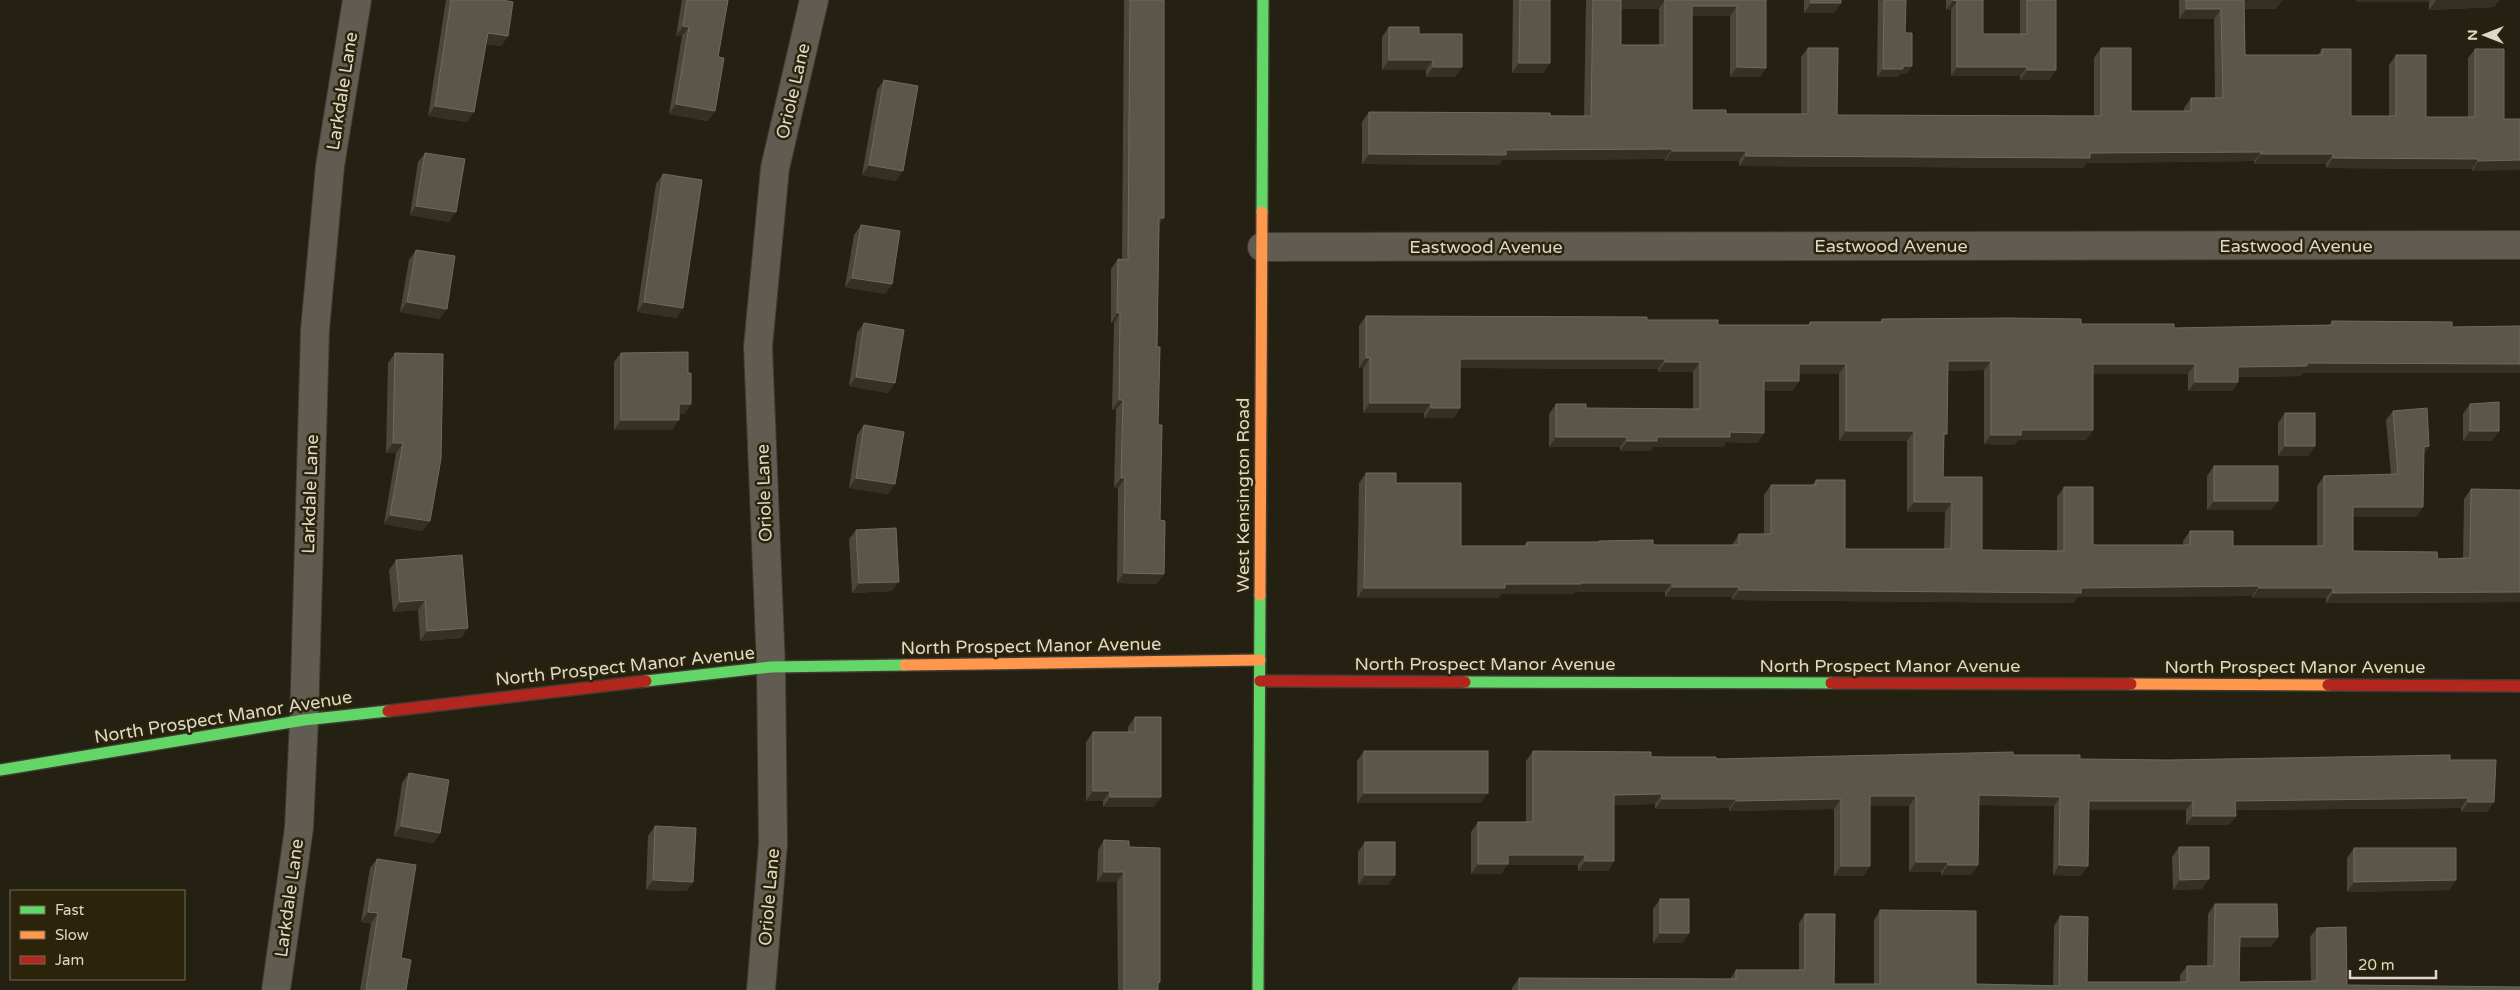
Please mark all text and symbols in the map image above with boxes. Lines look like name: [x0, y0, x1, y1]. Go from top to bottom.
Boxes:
north arrow: [2460, 10, 2510, 60]
text: N: [2464, 29, 2481, 41]
street label: Larkdale Lane: [322, 30, 362, 152]
street label: Oriole Lane: [771, 41, 815, 141]
street label: Eastwood Avenue: [1814, 235, 1968, 257]
street label: Eastwood Avenue: [2219, 235, 2373, 257]
street label: Eastwood Avenue: [1409, 236, 1563, 258]
street label: West Kensington Road: [1232, 398, 1254, 592]
street label: Larkdale Lane: [297, 434, 323, 554]
street label: Oriole Lane: [751, 444, 777, 542]
street label: North Prospect Manor Avenue: [900, 633, 1162, 659]
street label: North Prospect Manor Avenue: [494, 641, 756, 691]
street label: North Prospect Manor Avenue: [1355, 653, 1615, 675]
street label: North Prospect Manor Avenue: [1760, 655, 2020, 677]
street label: North Prospect Manor Avenue: [2165, 656, 2425, 678]
street label: North Prospect Manor Avenue: [92, 686, 354, 748]
street label: Larkdale Lane: [270, 837, 308, 959]
street label: Oriole Lane: [754, 847, 784, 947]
legend: [10, 890, 185, 980]
text: Fast: [55, 901, 85, 919]
text: Slow: [55, 926, 89, 944]
scale bar: [2350, 948, 2436, 980]
text: Jam: [55, 951, 84, 969]
text: 20 m: [2358, 956, 2395, 974]

